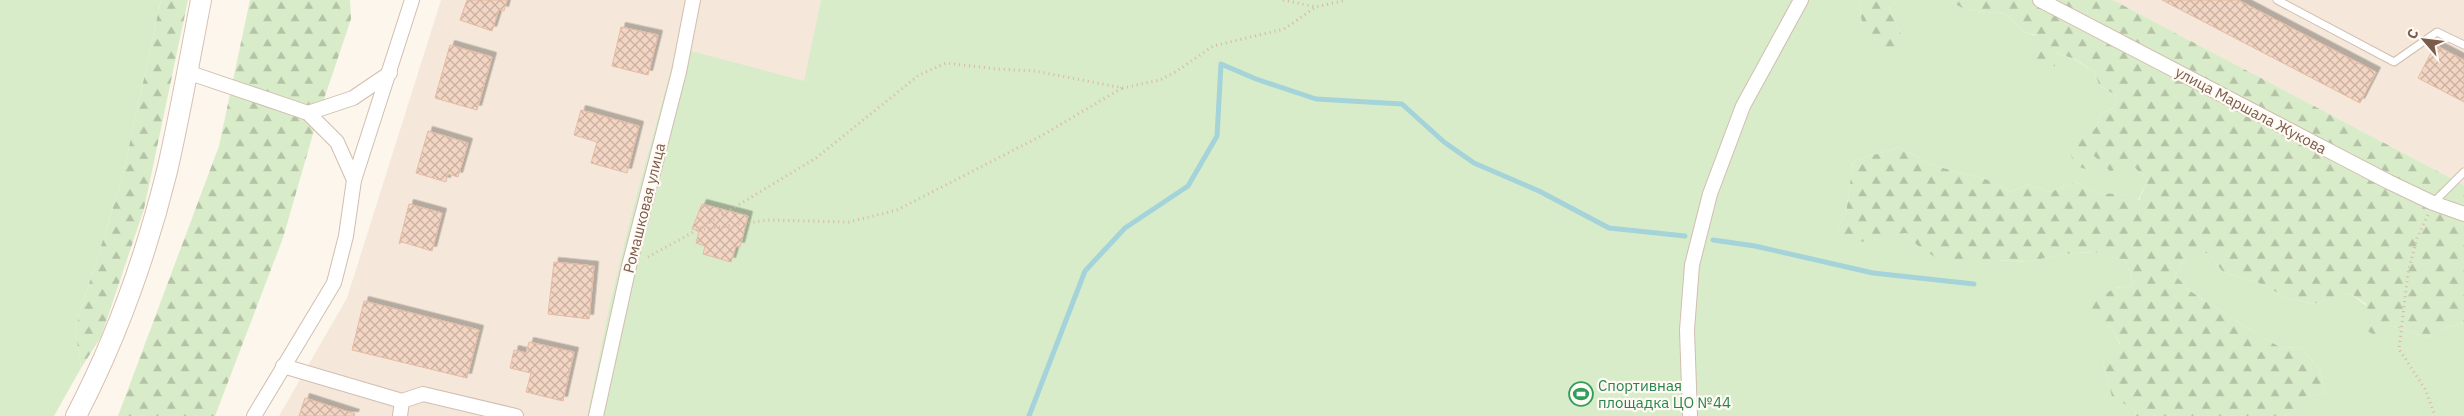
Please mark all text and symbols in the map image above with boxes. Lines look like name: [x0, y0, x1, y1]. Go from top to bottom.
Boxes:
north arrow: [2399, 15, 2449, 65]
text: С: [2402, 26, 2423, 42]
street label: улица Маршала Жукова: [2172, 62, 2330, 158]
street label: Ромашковая улица: [619, 141, 669, 275]
place label: Спортивная площадка ЦО №44: [1598, 376, 1731, 412]
sports icon: Спортивная площадка ЦО №44: [1568, 381, 1594, 407]

